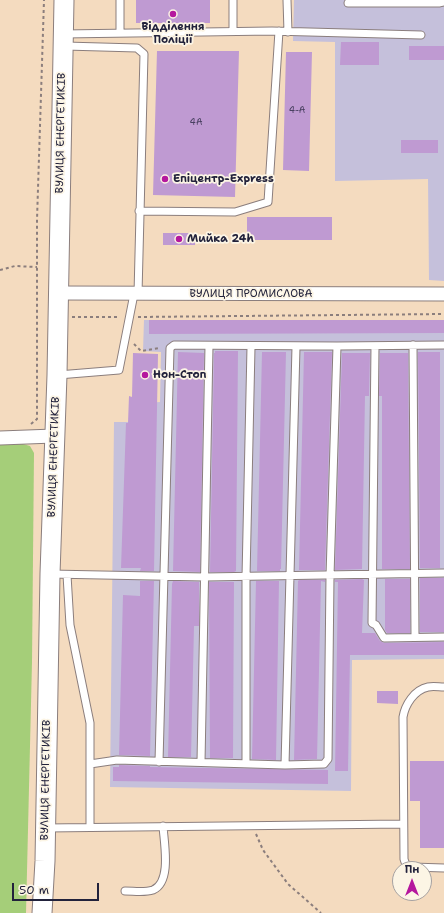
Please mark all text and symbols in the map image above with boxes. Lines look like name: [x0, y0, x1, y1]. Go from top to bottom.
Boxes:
marker: Відділення Поліції: [168, 9, 178, 19]
place label: Відділення Поліції: [142, 20, 204, 46]
street label: ВУЛИЦЯ ЕНЕРГЕТИКІВ: [53, 73, 69, 193]
house number: 4-А: [289, 106, 305, 116]
house number: 4А: [190, 118, 202, 128]
place label: Епіцентр-Express: [173, 172, 274, 186]
marker: Епіцентр-Express: [160, 174, 170, 184]
place label: Мийка 24һ: [187, 232, 254, 246]
marker: Мийка 24һ: [174, 234, 184, 244]
street label: ВУЛИЦЯ ПРОМИСЛОВА: [189, 287, 313, 301]
place label: Нон-Стоп: [153, 368, 206, 382]
marker: Нон-Стоп: [140, 370, 150, 380]
street label: ВУЛИЦЯ ЕНЕРГЕТИКІВ: [45, 396, 63, 518]
street label: ВУЛИЦЯ ЕНЕРГЕТИКІВ: [38, 720, 54, 840]
north arrow: [392, 861, 432, 901]
text: Пн: [405, 862, 419, 877]
scale bar: [14, 875, 101, 901]
text: 50 m: [19, 882, 49, 898]

